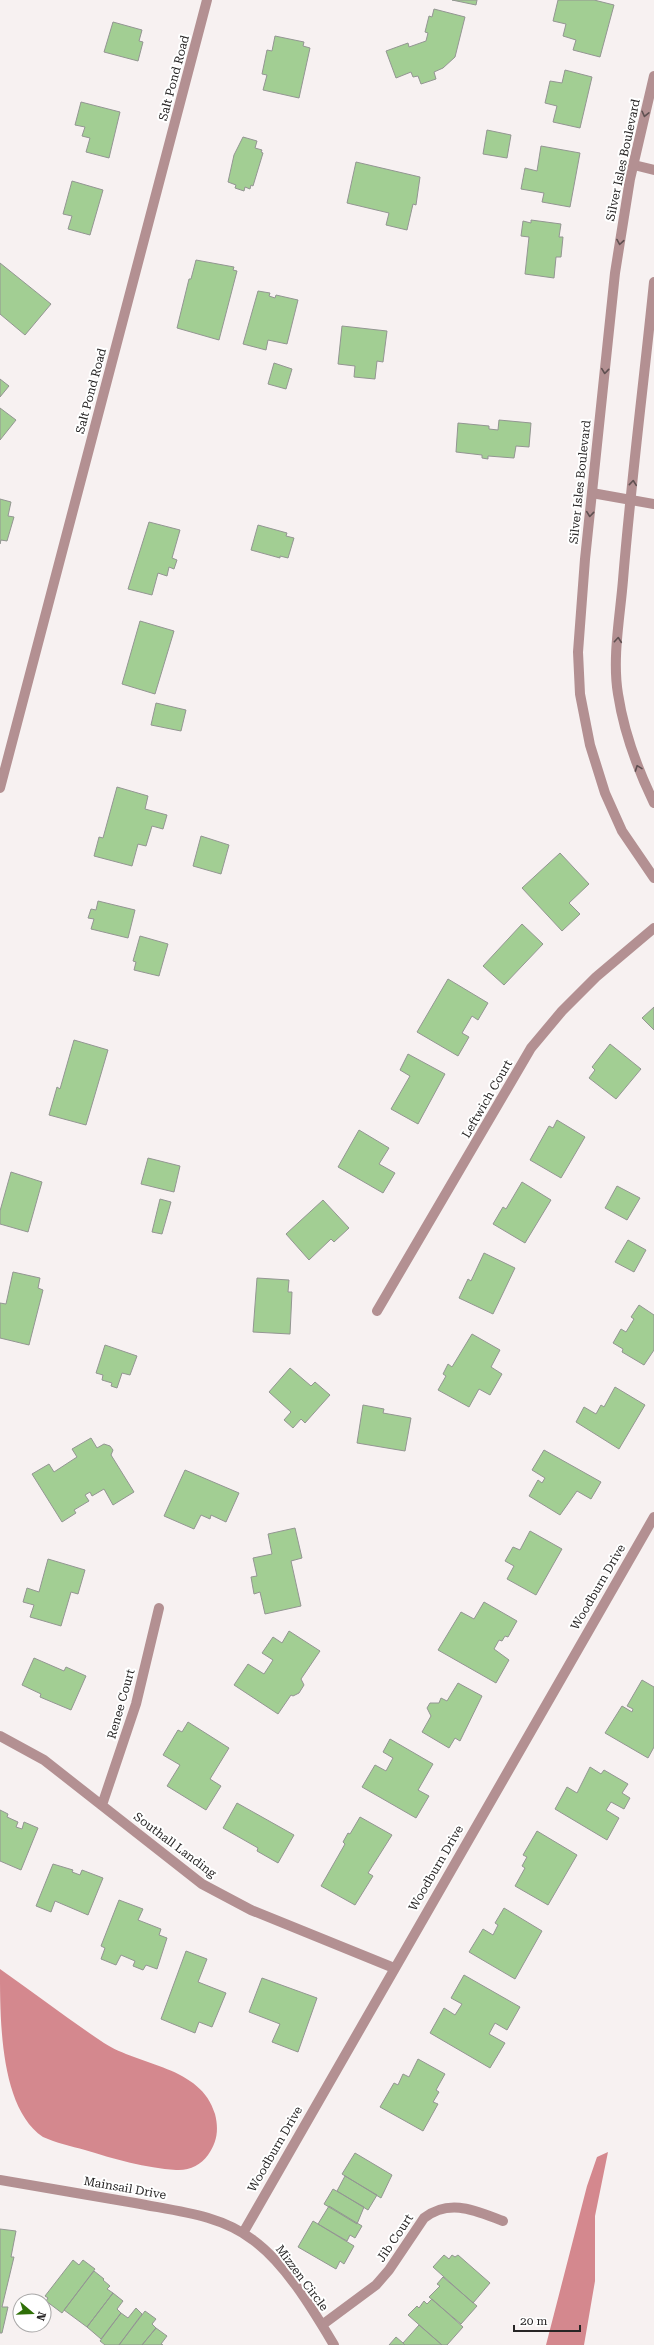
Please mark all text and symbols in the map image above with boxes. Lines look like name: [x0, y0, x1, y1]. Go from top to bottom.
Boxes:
street label: Salt Pond Road: [156, 33, 192, 122]
street label: Silver Isles Boulevard: [603, 97, 643, 222]
one-way arrow: [642, 111, 650, 117]
one-way arrow: [616, 238, 625, 245]
street label: Salt Pond Road: [73, 346, 109, 435]
one-way arrow: [601, 368, 610, 374]
street label: Silver Isles Boulevard: [567, 419, 593, 545]
one-way arrow: [628, 480, 637, 486]
one-way arrow: [585, 511, 594, 517]
one-way arrow: [614, 637, 623, 643]
one-way arrow: [634, 764, 642, 771]
street label: Leftwich Court: [459, 1057, 515, 1141]
street label: Woodburn Drive: [568, 1541, 628, 1632]
street label: Renee Court: [104, 1667, 138, 1740]
street label: Southall Landing: [131, 1809, 219, 1881]
street label: Woodburn Drive: [406, 1822, 466, 1913]
street label: Woodburn Drive: [245, 2103, 305, 2194]
street label: Mainsail Drive: [83, 2174, 168, 2202]
street label: Jib Court: [374, 2211, 416, 2265]
street label: Mizzen Circle: [273, 2243, 331, 2314]
north arrow: [12, 2293, 52, 2333]
scale bar: [514, 2307, 580, 2333]
text: N: [33, 2310, 49, 2323]
text: 20 m: [520, 2314, 547, 2328]

